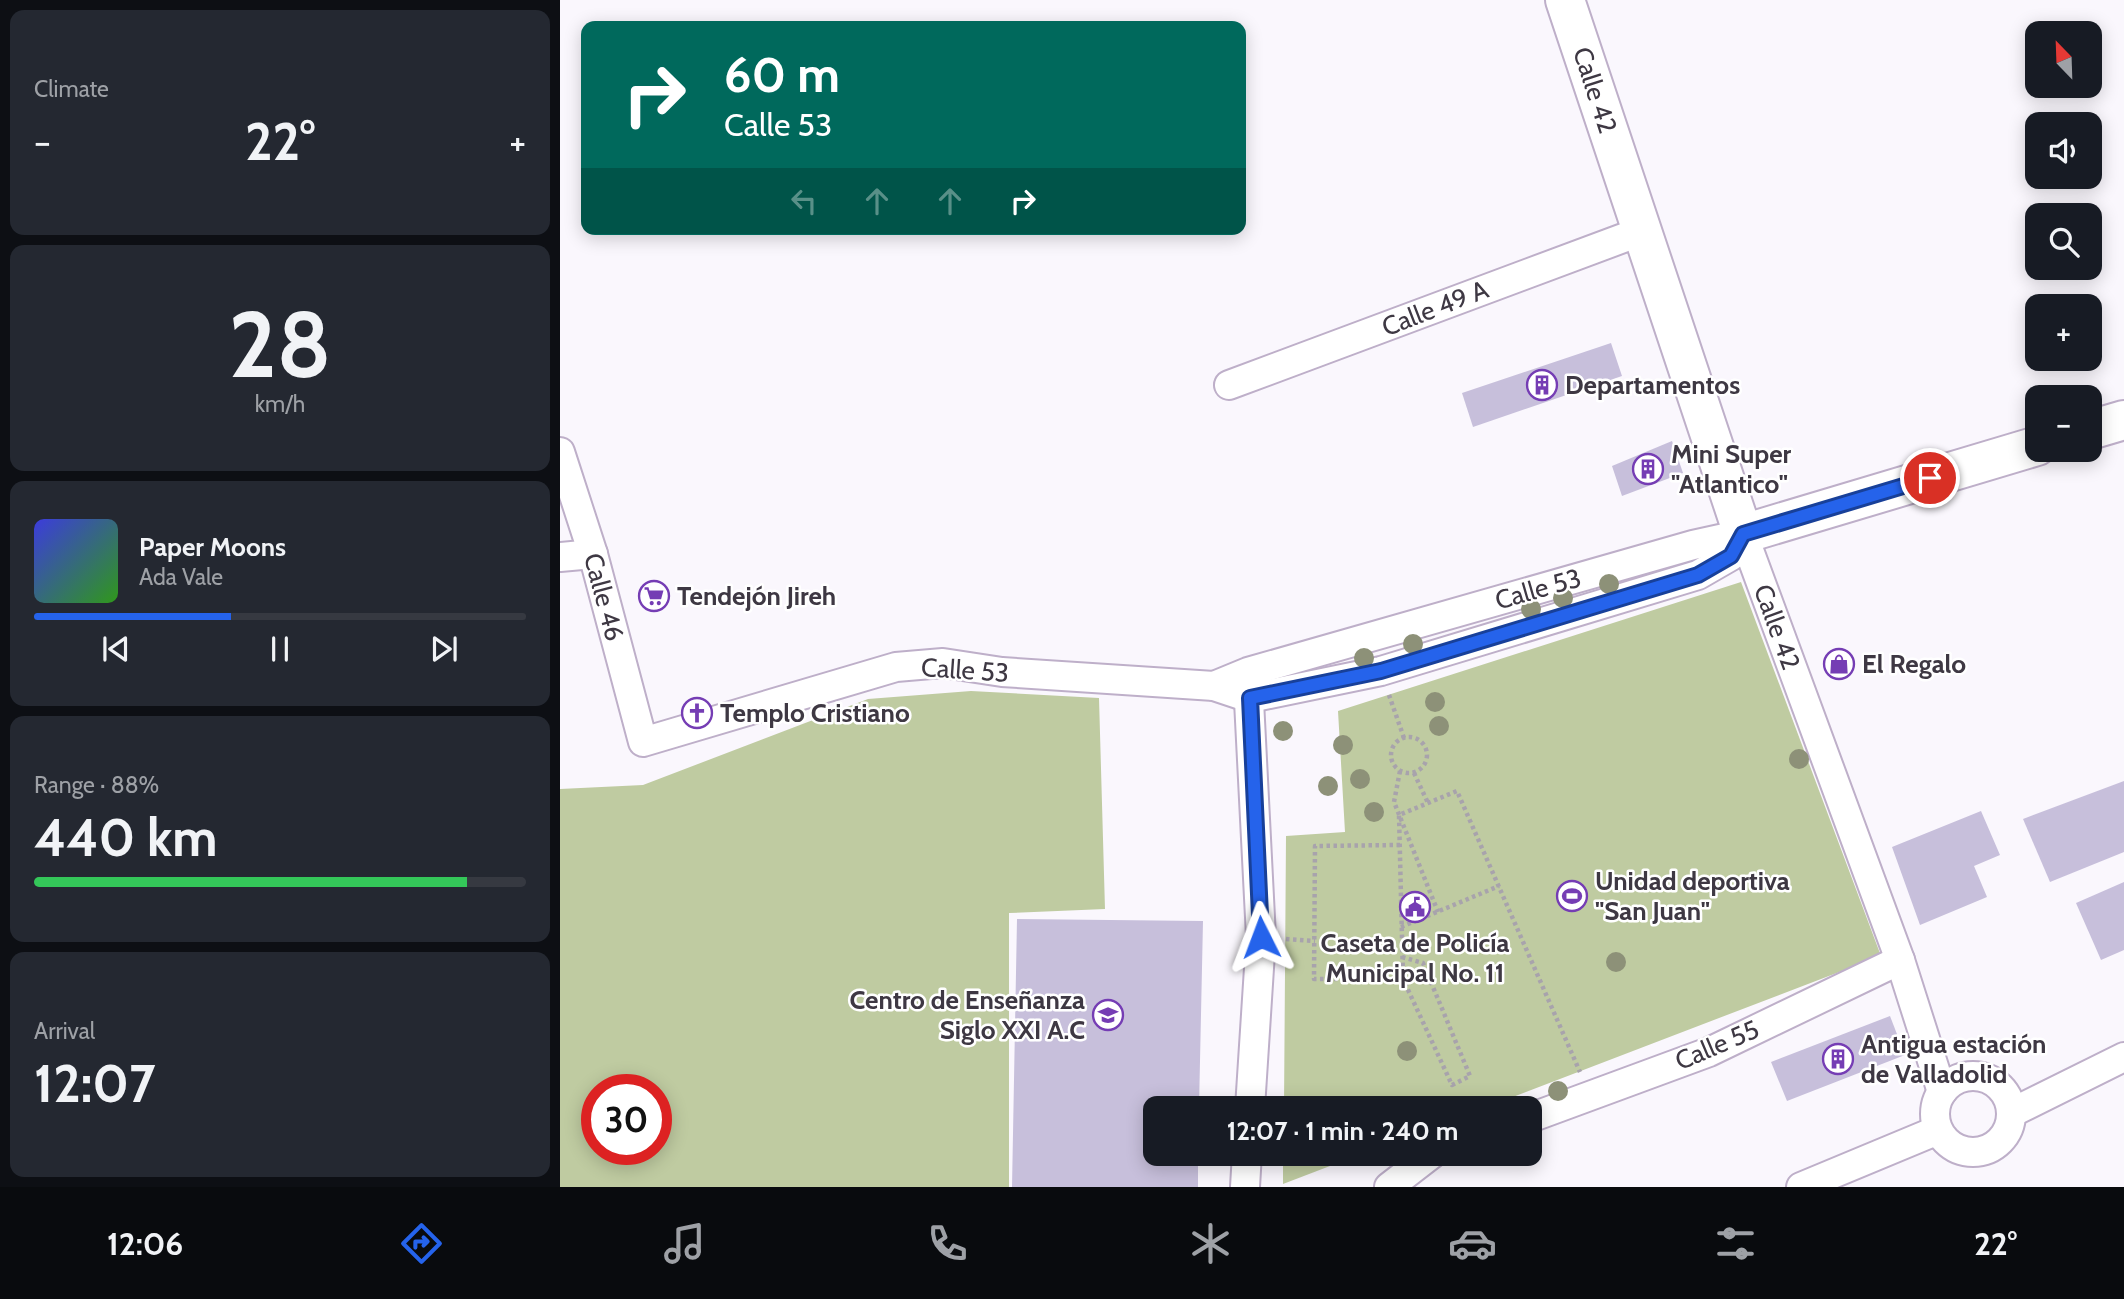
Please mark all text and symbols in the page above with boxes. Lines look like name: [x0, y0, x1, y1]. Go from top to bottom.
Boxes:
north arrow: [2025, 21, 2102, 98]
map controls: [2025, 21, 2102, 462]
street label: Calle 42: [1566, 43, 1624, 137]
text: 60 m: [724, 45, 840, 104]
icon: right: [609, 49, 700, 140]
text: Climate: [34, 75, 109, 103]
text: Calle 53: [724, 105, 832, 144]
text: 22°: [245, 110, 315, 173]
button: sound: [2025, 112, 2102, 189]
text: −: [34, 118, 51, 165]
text: +: [509, 118, 526, 165]
icon: left: [785, 182, 823, 220]
icon: ahead: [858, 182, 896, 220]
icon: ahead: [931, 182, 969, 220]
icon: right: [1004, 182, 1042, 220]
button: search: [2025, 203, 2102, 280]
street label: Calle 49 A: [1377, 273, 1493, 343]
text: 28: [228, 289, 332, 400]
button: +: [2025, 294, 2102, 371]
building icon: Departamentos: [1525, 368, 1559, 402]
place label: Departamentos: [1565, 369, 1740, 401]
button: −: [2025, 385, 2102, 462]
text: km/h: [255, 390, 305, 418]
place label: Mini Super "Atlantico": [1671, 438, 1792, 500]
pin: [1900, 448, 1960, 508]
building icon: Mini Super "Atlantico": [1631, 452, 1665, 486]
icon: arrive: [1911, 459, 1949, 497]
text: Paper Moons: [139, 531, 286, 563]
street label: Calle 46: [577, 550, 631, 644]
street label: Calle 53: [1491, 562, 1585, 616]
text: Ada Vale: [139, 563, 223, 591]
supermarket icon: Tendejón Jireh: [637, 579, 671, 613]
place label: Tendejón Jireh: [677, 580, 836, 612]
street label: Calle 42: [1747, 580, 1807, 674]
icon: previous: [97, 630, 135, 668]
icon: pause: [261, 630, 299, 668]
icon: next: [425, 630, 463, 668]
shop icon: El Regalo: [1822, 647, 1856, 681]
place label: El Regalo: [1862, 648, 1966, 680]
street label: Calle 53: [920, 651, 1010, 689]
church icon: Templo Cristiano: [680, 696, 714, 730]
place label: Templo Cristiano: [720, 697, 910, 729]
text: Range · 88%: [34, 771, 159, 799]
text: 440 km: [34, 806, 217, 869]
place label: Unidad deportiva "San Juan": [1595, 865, 1790, 927]
sports icon: Unidad deportiva "San Juan": [1555, 879, 1589, 913]
public building icon: Caseta de Policía Municipal No. 11: [1398, 890, 1432, 924]
position arrow: [1224, 900, 1298, 974]
place label: Caseta de Policía Municipal No. 11: [1320, 927, 1510, 989]
place label: Centro de Enseñanza Siglo XXI A.C: [850, 984, 1085, 1046]
school or university icon: Centro de Enseñanza Siglo XXI A.C: [1091, 998, 1125, 1032]
street label: Calle 55: [1670, 1013, 1764, 1077]
text: Arrival: [34, 1017, 95, 1045]
place label: Antigua estación de Valladolid: [1861, 1028, 2046, 1090]
building icon: Antigua estación de Valladolid: [1821, 1042, 1855, 1076]
text: 12:07: [34, 1052, 155, 1115]
speed limit sign: 30: [581, 1074, 672, 1165]
text: 12:07 · 1 min · 240 m: [1227, 1115, 1458, 1147]
icon: directions: [397, 1219, 446, 1268]
icon: music: [660, 1219, 709, 1268]
icon: phone: [923, 1219, 972, 1268]
icon: climate: [1186, 1219, 1235, 1268]
icon: car: [1448, 1219, 1497, 1268]
icon: filters: [1711, 1219, 1760, 1268]
text: 12:06: [107, 1224, 183, 1263]
text: 22°: [1974, 1224, 2017, 1263]

